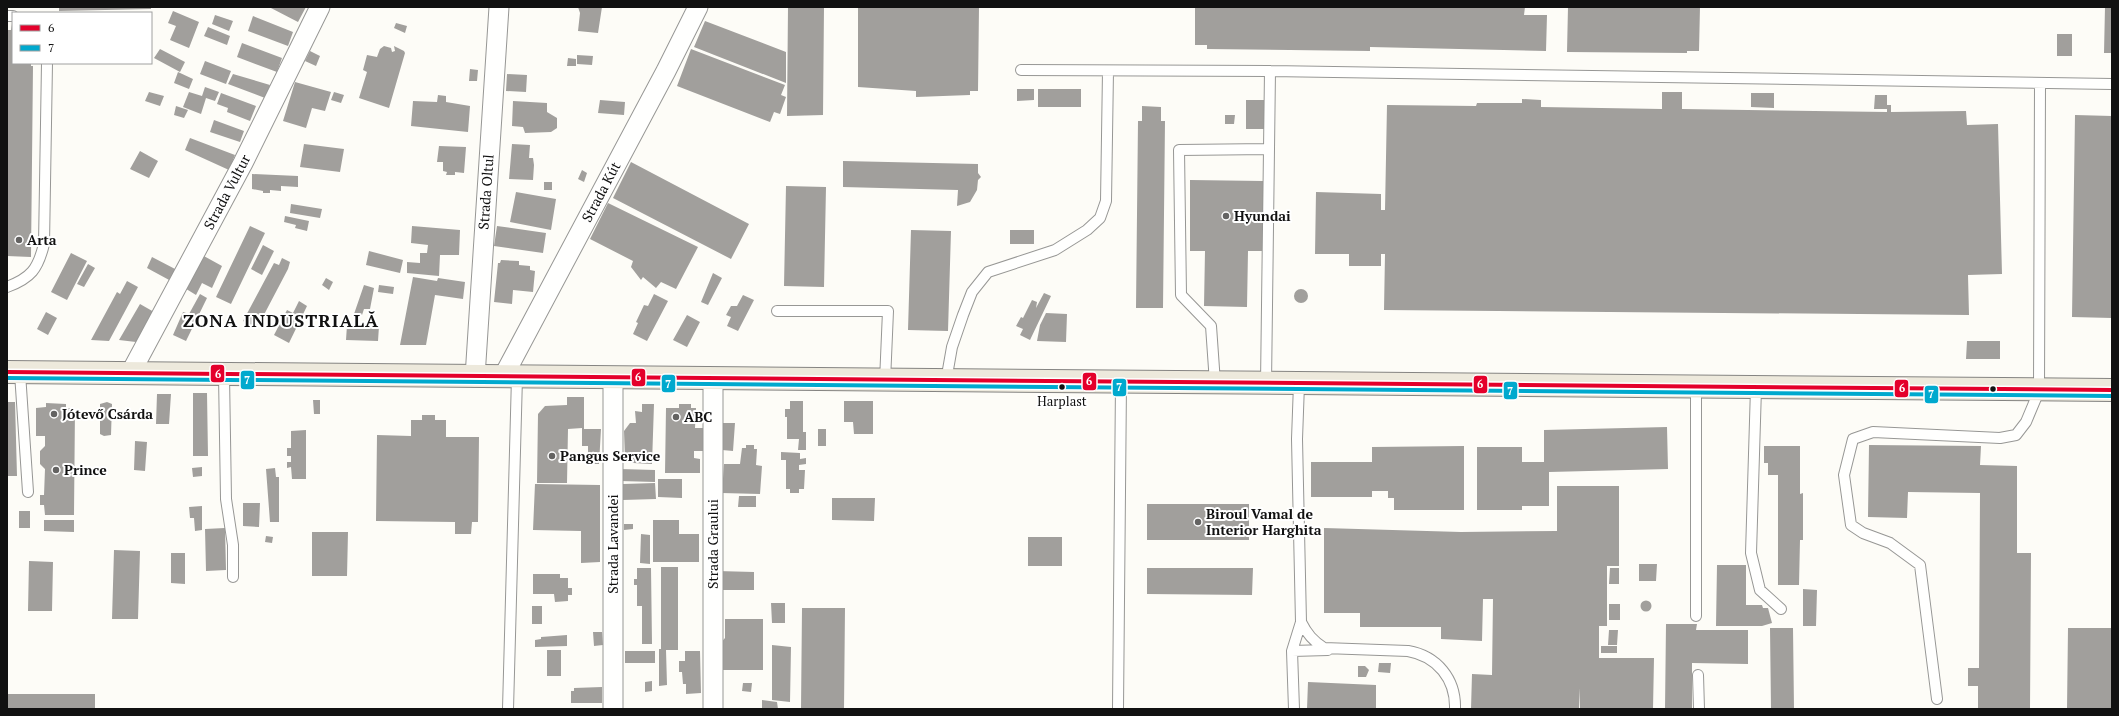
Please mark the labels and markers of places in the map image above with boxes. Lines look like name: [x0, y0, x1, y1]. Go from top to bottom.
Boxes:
place label: Hyundai: [1234, 206, 1291, 225]
marker: Hyundai: [1221, 211, 1231, 221]
place label: Arta: [27, 230, 57, 249]
marker: Arta: [14, 235, 24, 245]
marker: Harplast: [1057, 382, 1067, 392]
unlabelled marker: [1988, 384, 1998, 394]
place label: Harplast: [1037, 392, 1087, 410]
place label: Jótevő Csárda: [62, 404, 153, 423]
place label: ABC: [684, 407, 712, 426]
marker: Jótevő Csárda: [49, 409, 59, 419]
marker: ABC: [671, 412, 681, 422]
place label: Pangus Service: [560, 446, 661, 465]
marker: Pangus Service: [547, 451, 557, 461]
place label: Prince: [64, 460, 107, 479]
marker: Prince: [51, 465, 61, 475]
place label: Biroul Vamal de Interior Harghita: [1206, 504, 1322, 539]
marker: Biroul Vamal de Interior Harghita: [1193, 517, 1203, 527]

